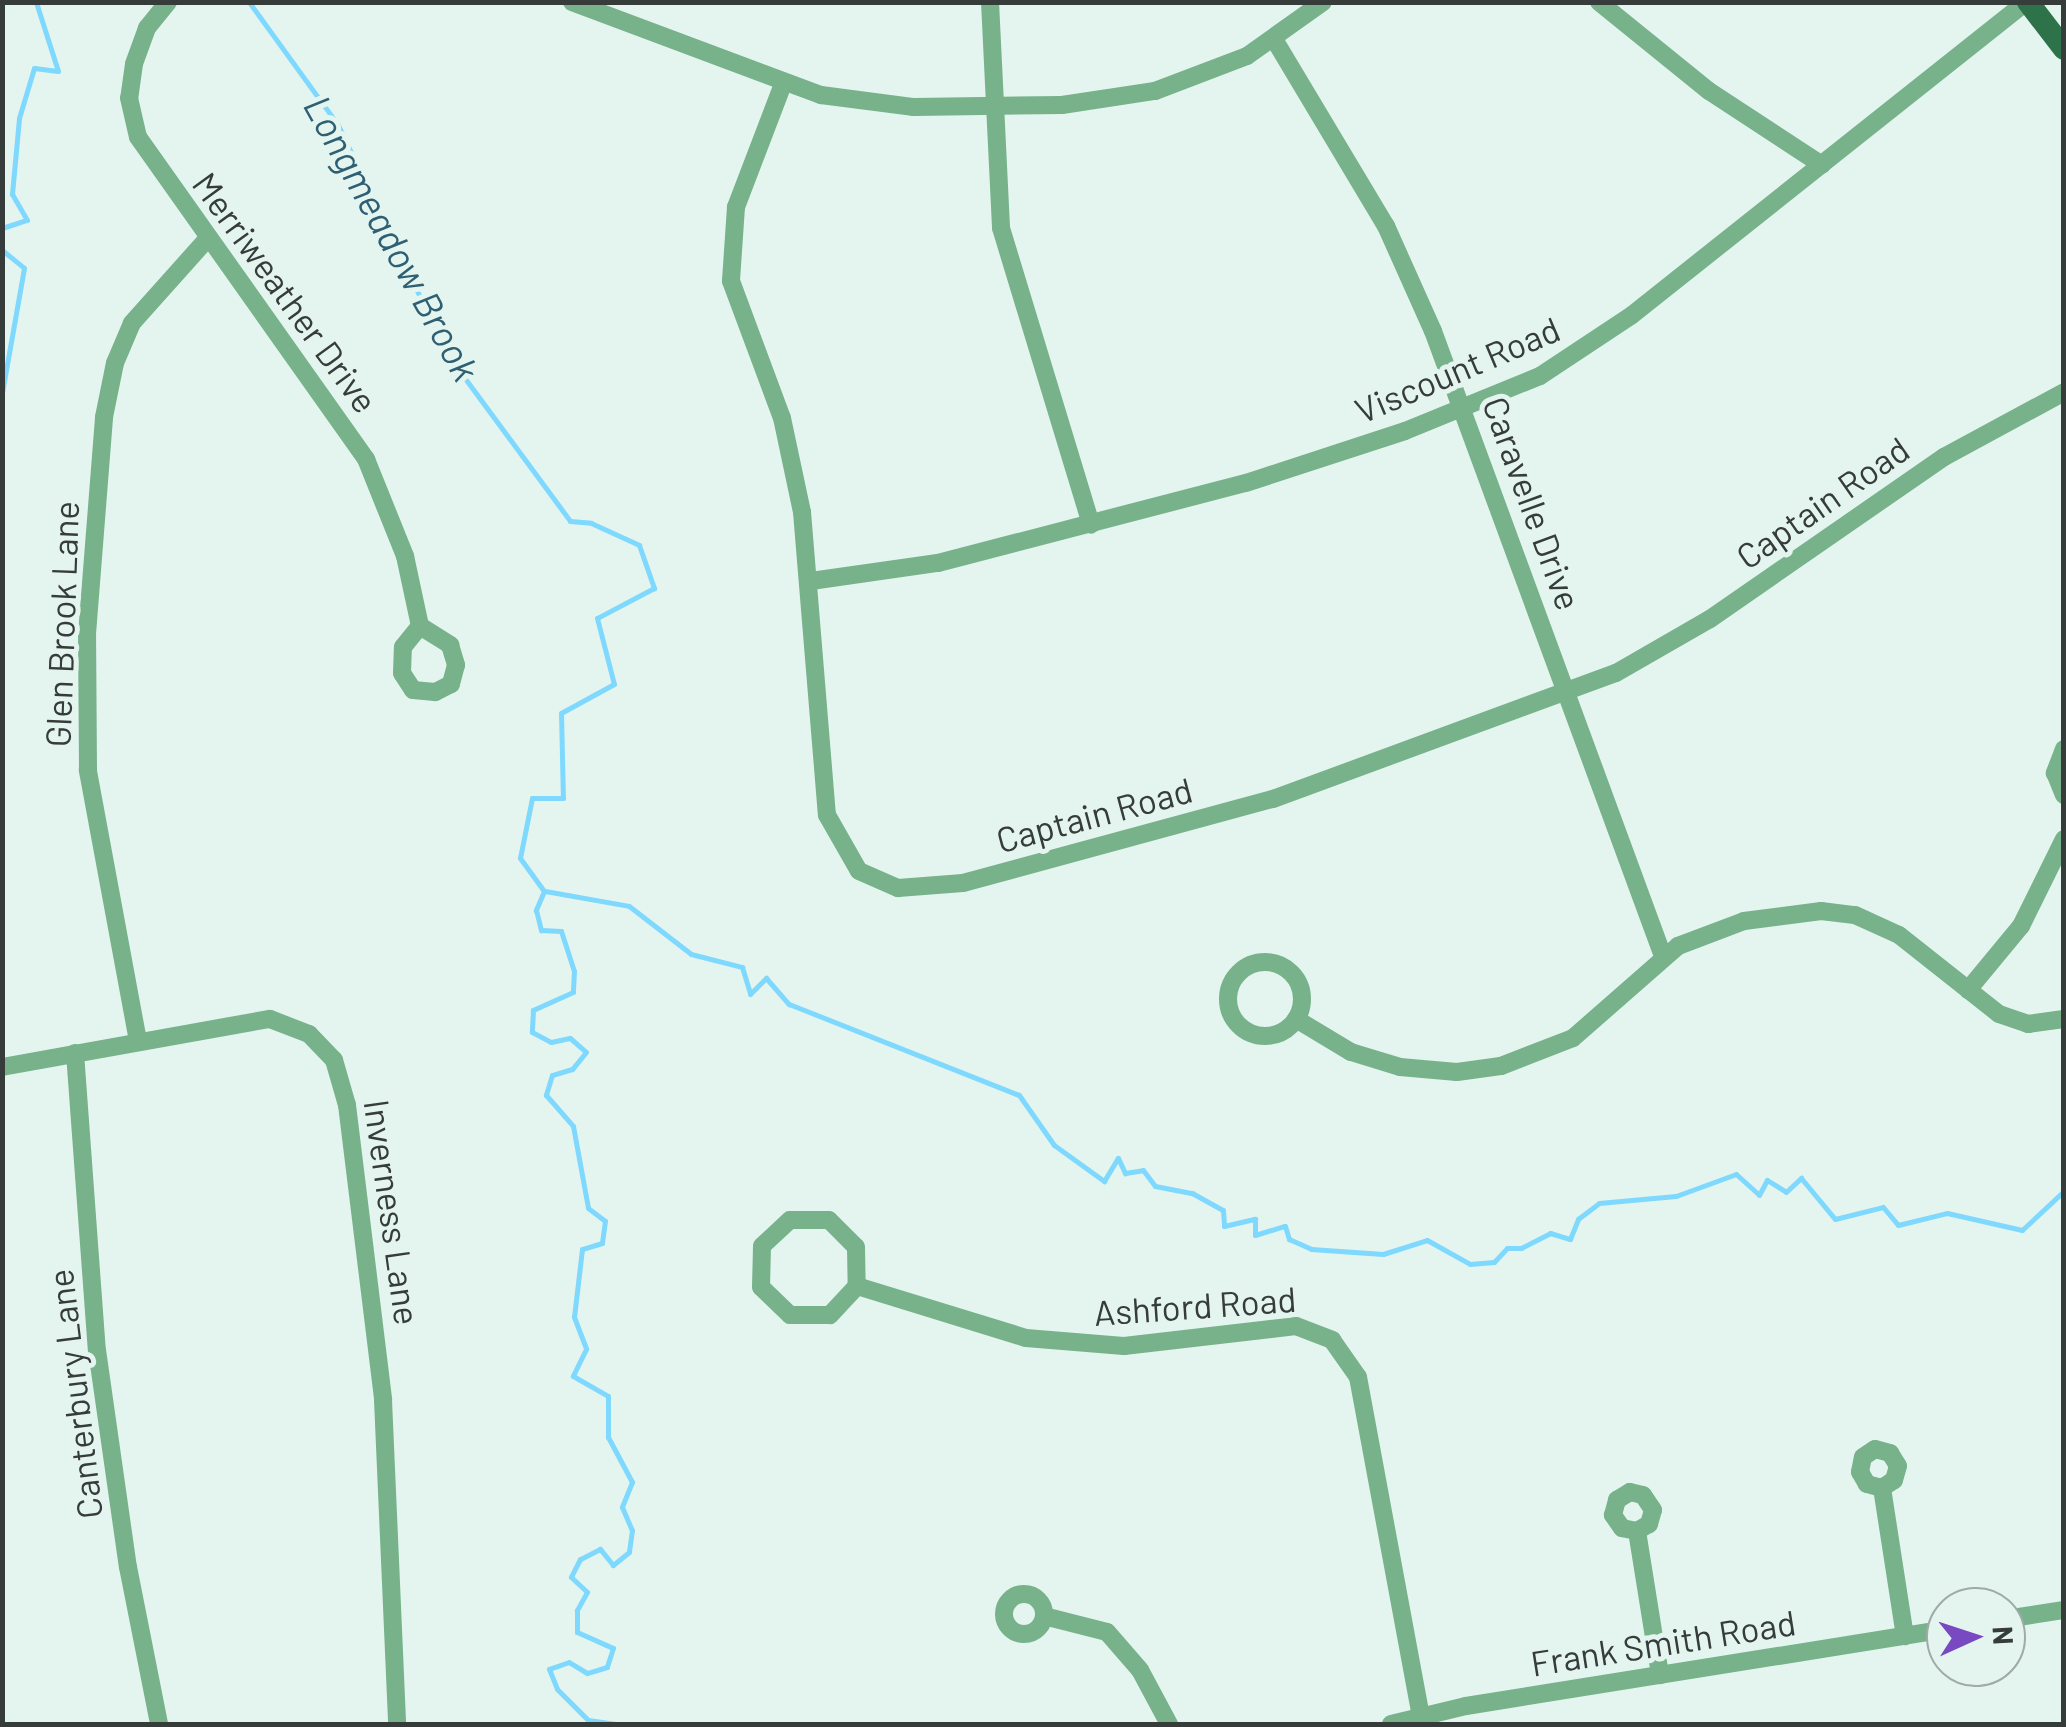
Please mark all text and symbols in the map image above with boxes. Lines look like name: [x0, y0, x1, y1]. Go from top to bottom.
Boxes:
water label: Longmeadow Brook: [295, 87, 489, 389]
street label: Merriweather Drive: [185, 164, 387, 420]
street label: Viscount Road: [1348, 307, 1566, 431]
street label: Caravelle Drive: [1475, 391, 1591, 615]
street label: Captain Road: [1728, 427, 1916, 577]
street label: Glen Brook Lane: [36, 500, 86, 748]
street label: Captain Road: [991, 768, 1197, 860]
street label: Inverness Lane: [356, 1097, 430, 1327]
street label: Canterbury Lane: [38, 1267, 110, 1521]
street label: Ashford Road: [1092, 1277, 1298, 1333]
north arrow: [1926, 1587, 2026, 1687]
street label: Frank Smith Road: [1528, 1600, 1798, 1684]
text: N: [1986, 1625, 2021, 1646]

